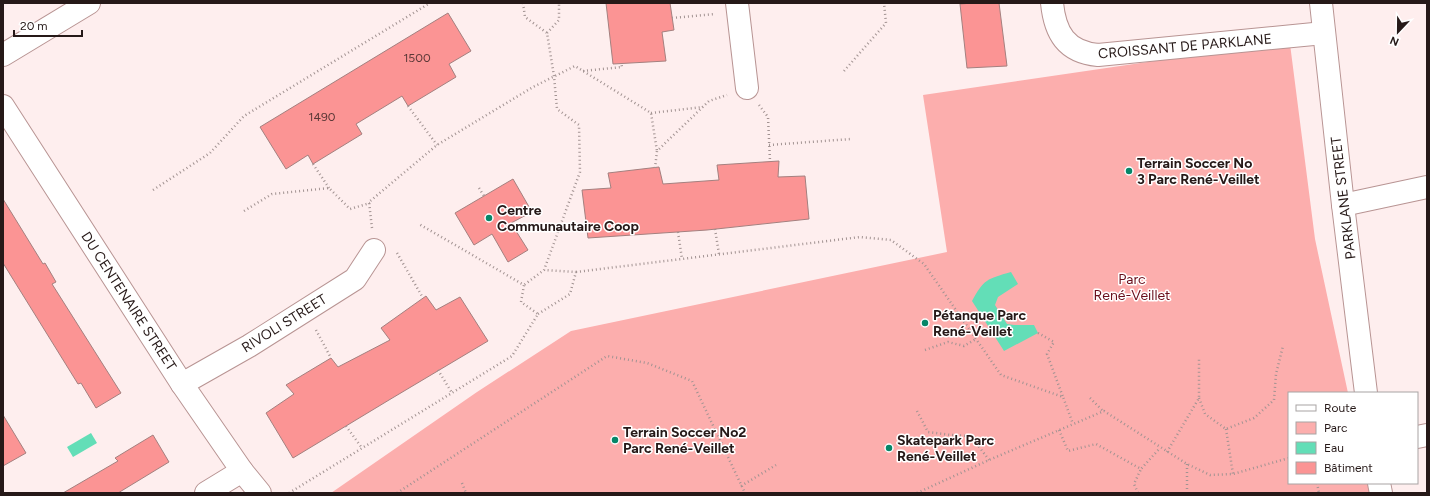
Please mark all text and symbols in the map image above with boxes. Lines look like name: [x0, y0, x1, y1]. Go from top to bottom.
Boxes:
scale bar: [14, 12, 82, 38]
north arrow: [1378, 12, 1418, 52]
text: 20 m: [20, 19, 48, 33]
street label: CROISSANT DE PARKLANE: [1097, 30, 1273, 63]
text: N: [1388, 33, 1401, 48]
house number: 1500: [403, 51, 431, 65]
house number: 1490: [309, 110, 336, 124]
street label: PARKLANE STREET: [1327, 135, 1359, 260]
place label: Terrain Soccer No 3 Parc René-Veillet: [1137, 155, 1260, 188]
marker: Terrain Soccer No 3 Parc René-Veillet: [1124, 166, 1134, 176]
place label: Centre Communautaire Coop: [497, 202, 639, 235]
marker: Centre Communautaire Coop: [484, 213, 494, 223]
street label: DU CENTENAIRE STREET: [77, 229, 180, 374]
park label: Parc René-Veillet: [1094, 271, 1170, 304]
street label: RIVOLI STREET: [239, 290, 330, 356]
place label: Pétanque Parc René-Veillet: [933, 307, 1026, 340]
marker: Pétanque Parc René-Veillet: [920, 318, 930, 328]
legend: [1288, 392, 1418, 484]
text: Route: [1324, 401, 1357, 415]
text: Parc: [1324, 421, 1348, 435]
place label: Terrain Soccer No2 Parc René-Veillet: [623, 424, 746, 457]
place label: Skatepark Parc René-Veillet: [897, 432, 995, 465]
marker: Terrain Soccer No2 Parc René-Veillet: [610, 435, 620, 445]
text: Eau: [1324, 441, 1344, 455]
marker: Skatepark Parc René-Veillet: [884, 443, 894, 453]
text: Bâtiment: [1324, 461, 1373, 475]

